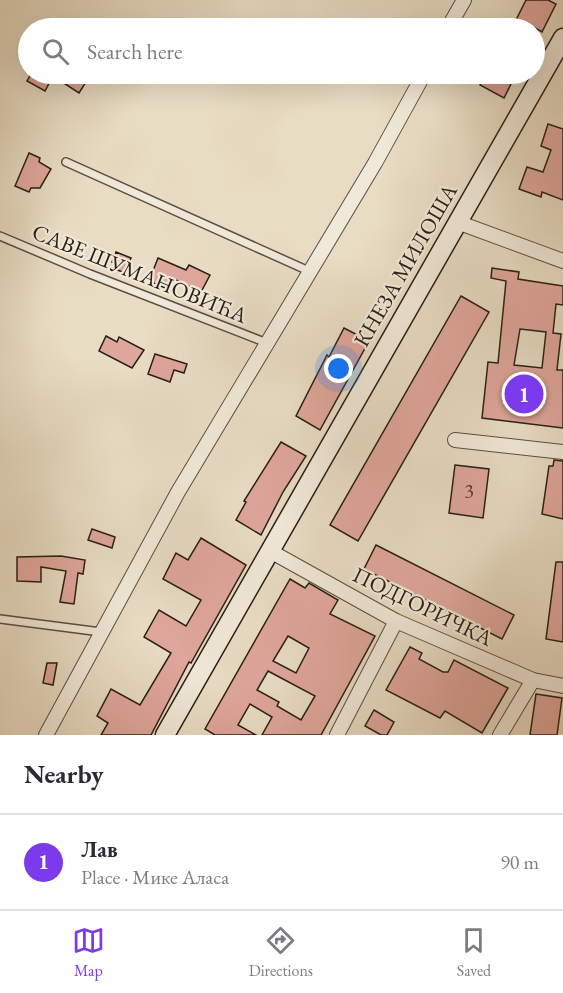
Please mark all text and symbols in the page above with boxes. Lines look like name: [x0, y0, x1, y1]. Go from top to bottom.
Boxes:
search box: [18, 18, 545, 84]
icon: search: [39, 35, 72, 68]
text: Search here: [87, 37, 182, 66]
street label: КНЕЗА МИЛОША: [347, 178, 464, 352]
street label: САВЕ ШУМАНОВИЋА: [28, 217, 252, 330]
your location: [324, 354, 353, 383]
pin: 1: [504, 372, 544, 416]
house number: 3: [464, 478, 474, 504]
street label: ПОДГОРИЧКА: [348, 560, 498, 653]
text: Nearby: [24, 757, 104, 791]
text: Лав: [81, 835, 118, 864]
text: 1: [38, 849, 49, 875]
text: 90 m: [500, 849, 539, 875]
text: Place · Мике Аласа: [81, 864, 229, 890]
tab: Map: [72, 924, 105, 981]
tab: Directions: [249, 924, 313, 981]
tab: Saved: [457, 924, 491, 981]

